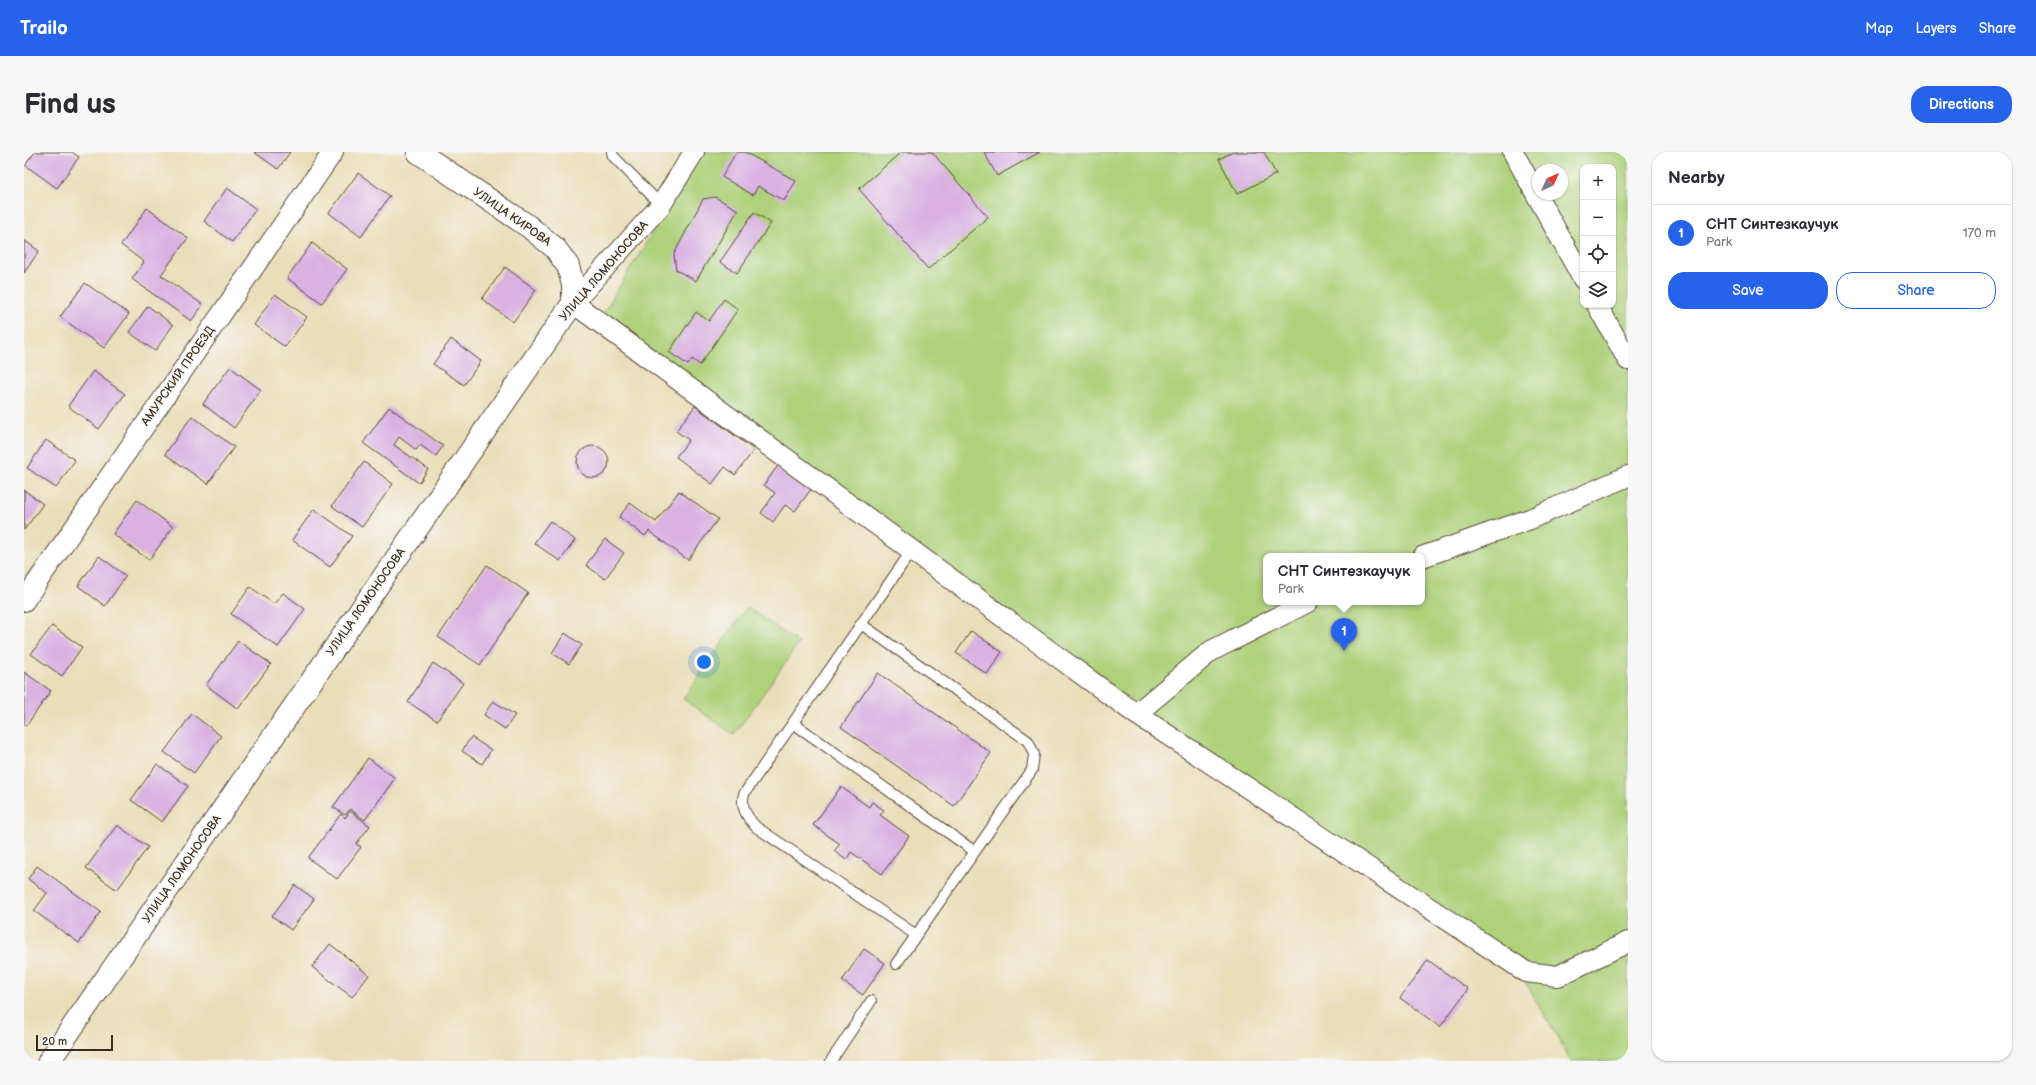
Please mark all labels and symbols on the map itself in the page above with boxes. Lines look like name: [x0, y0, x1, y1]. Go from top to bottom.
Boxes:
north arrow: [1532, 164, 1568, 200]
street label: УЛИЦА КИРОВА: [470, 185, 554, 250]
street label: УЛИЦА ЛОМОНОСОВА: [556, 217, 652, 324]
street label: АМУРСКИЙ ПРОЕЗД: [137, 323, 218, 430]
street label: УЛИЦА ЛОМОНОСОВА: [323, 545, 409, 659]
pin: 1: [1331, 618, 1357, 651]
your location: [694, 652, 714, 672]
street label: УЛИЦА ЛОМОНОСОВА: [139, 812, 225, 926]
scale bar: [36, 1033, 113, 1052]

